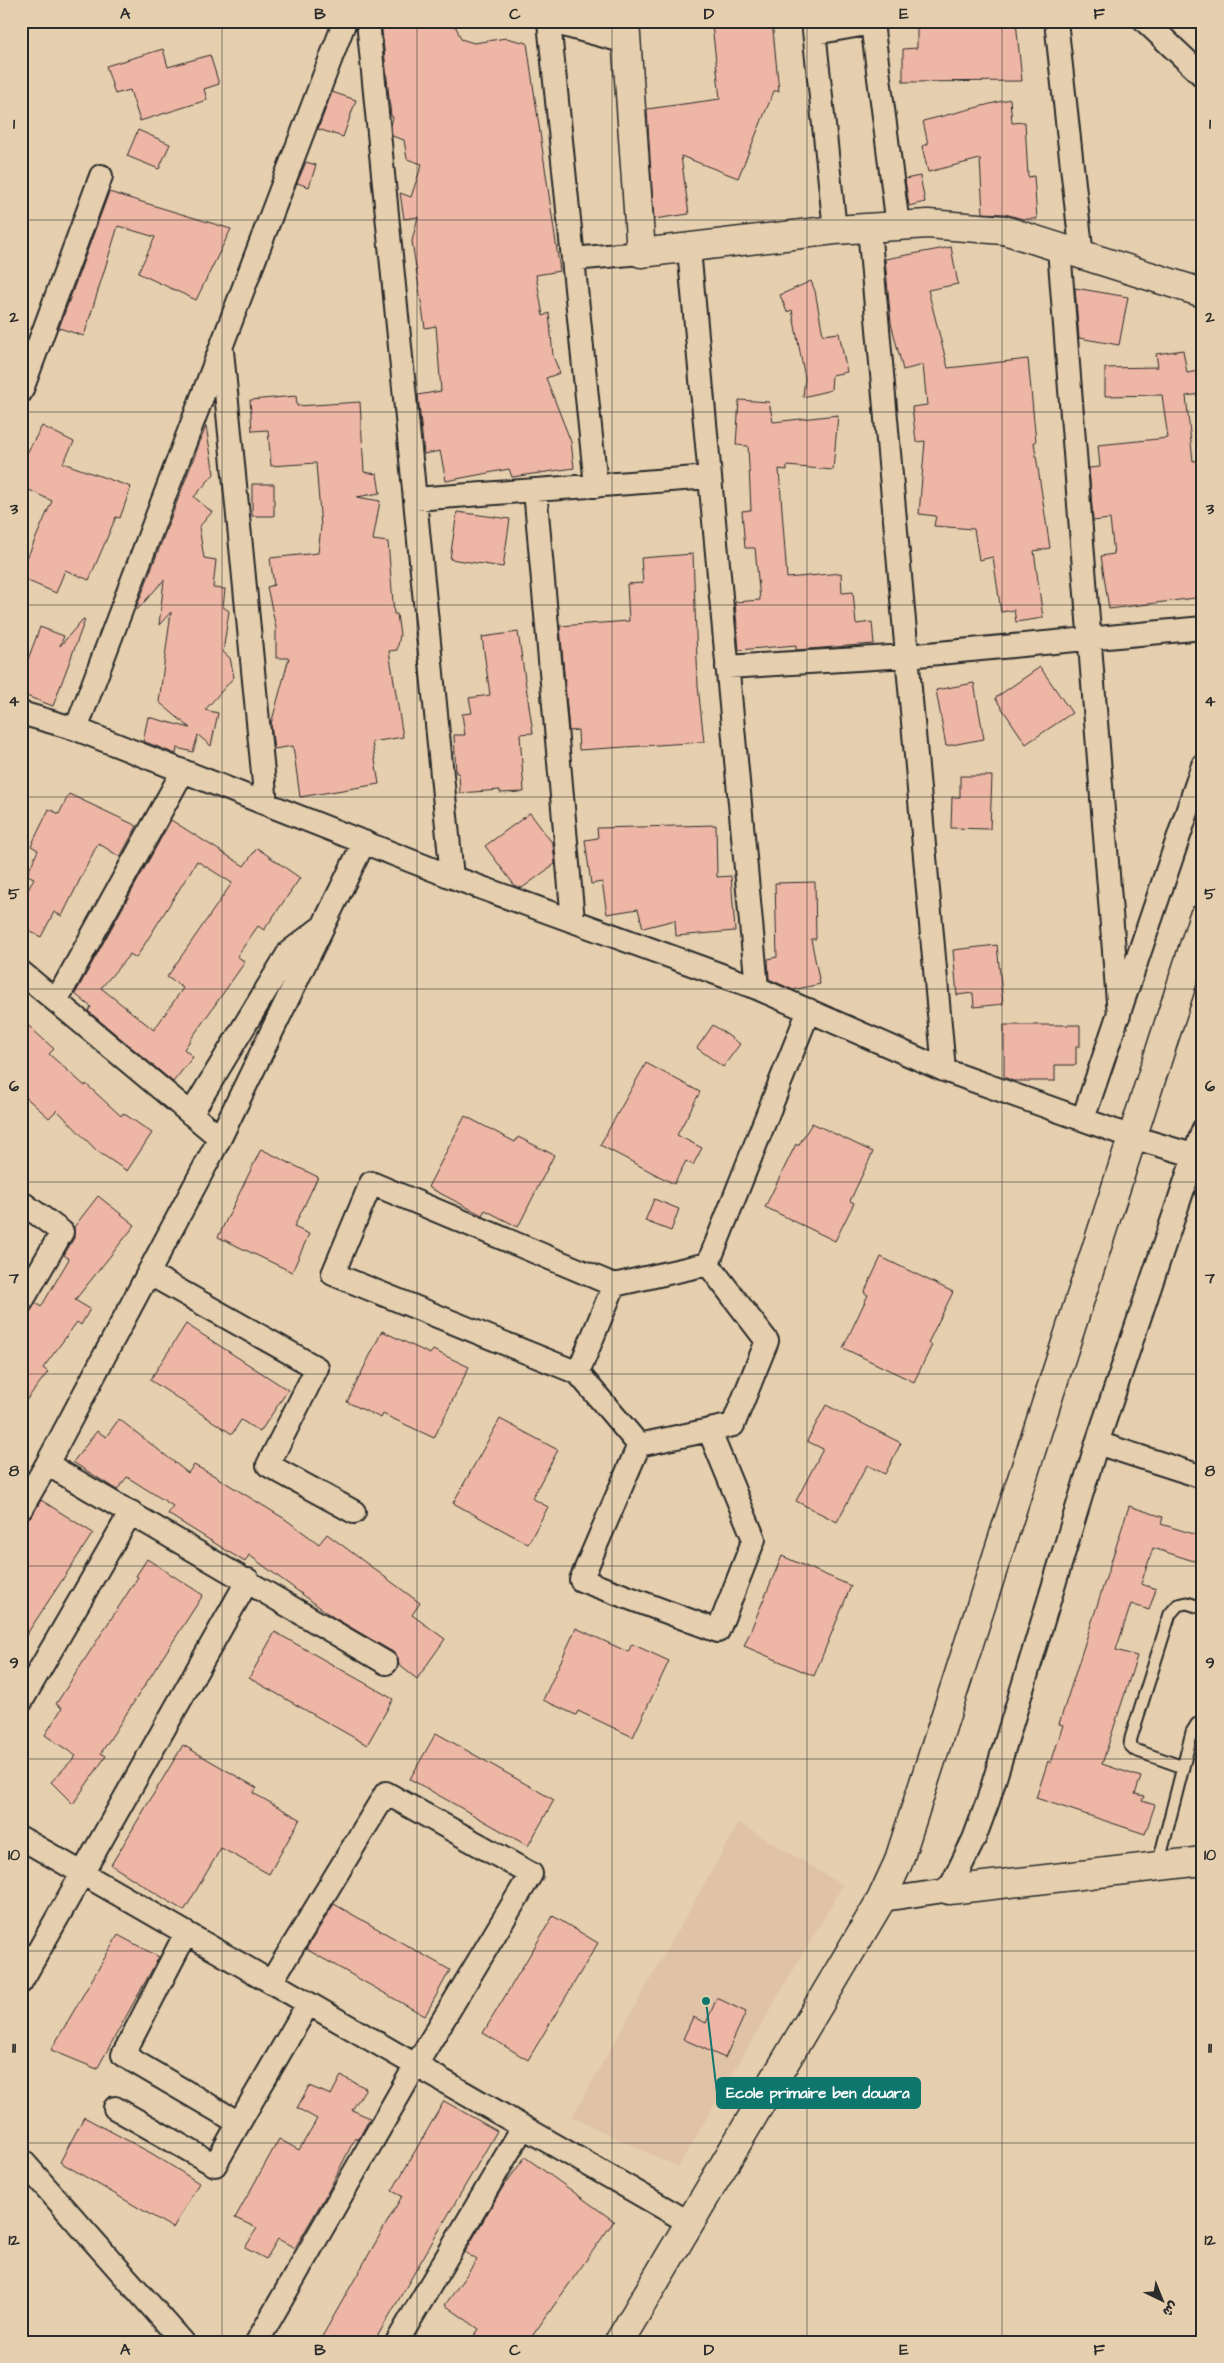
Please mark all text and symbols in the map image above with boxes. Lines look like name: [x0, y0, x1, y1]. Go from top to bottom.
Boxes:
text: A: [120, 3, 131, 25]
text: B: [314, 3, 326, 25]
text: C: [509, 3, 521, 25]
text: D: [704, 3, 715, 25]
text: E: [899, 3, 909, 25]
text: F: [1093, 3, 1105, 25]
text: 1: [13, 113, 16, 135]
text: 1: [1209, 113, 1212, 135]
text: 2: [8, 306, 19, 328]
text: 2: [1204, 306, 1215, 328]
text: 3: [9, 498, 19, 520]
text: 3: [1205, 498, 1215, 520]
text: 4: [9, 690, 20, 712]
text: 4: [1205, 690, 1216, 712]
text: 5: [8, 883, 20, 905]
text: 5: [1204, 883, 1216, 905]
text: 6: [9, 1075, 19, 1097]
text: 6: [1205, 1075, 1215, 1097]
text: 7: [8, 1267, 19, 1289]
text: 7: [1204, 1267, 1215, 1289]
text: 8: [9, 1460, 20, 1482]
text: 8: [1205, 1460, 1216, 1482]
text: 9: [9, 1652, 19, 1674]
text: 9: [1205, 1652, 1215, 1674]
text: 10: [8, 1844, 20, 1866]
text: 10: [1204, 1844, 1216, 1866]
text: 11: [12, 2037, 17, 2059]
text: 11: [1208, 2037, 1213, 2059]
callout: Ecole primaire ben douara: [717, 2078, 920, 2108]
text: Ecole primaire ben douara: [726, 2083, 910, 2104]
text: 12: [8, 2229, 20, 2251]
text: 12: [1204, 2229, 1216, 2251]
north arrow: [1136, 2276, 1186, 2326]
text: ش: [1158, 2296, 1183, 2321]
text: A: [120, 2339, 131, 2361]
text: B: [314, 2339, 326, 2361]
text: C: [509, 2339, 521, 2361]
text: D: [704, 2339, 715, 2361]
text: E: [899, 2339, 909, 2361]
text: F: [1093, 2339, 1105, 2361]

